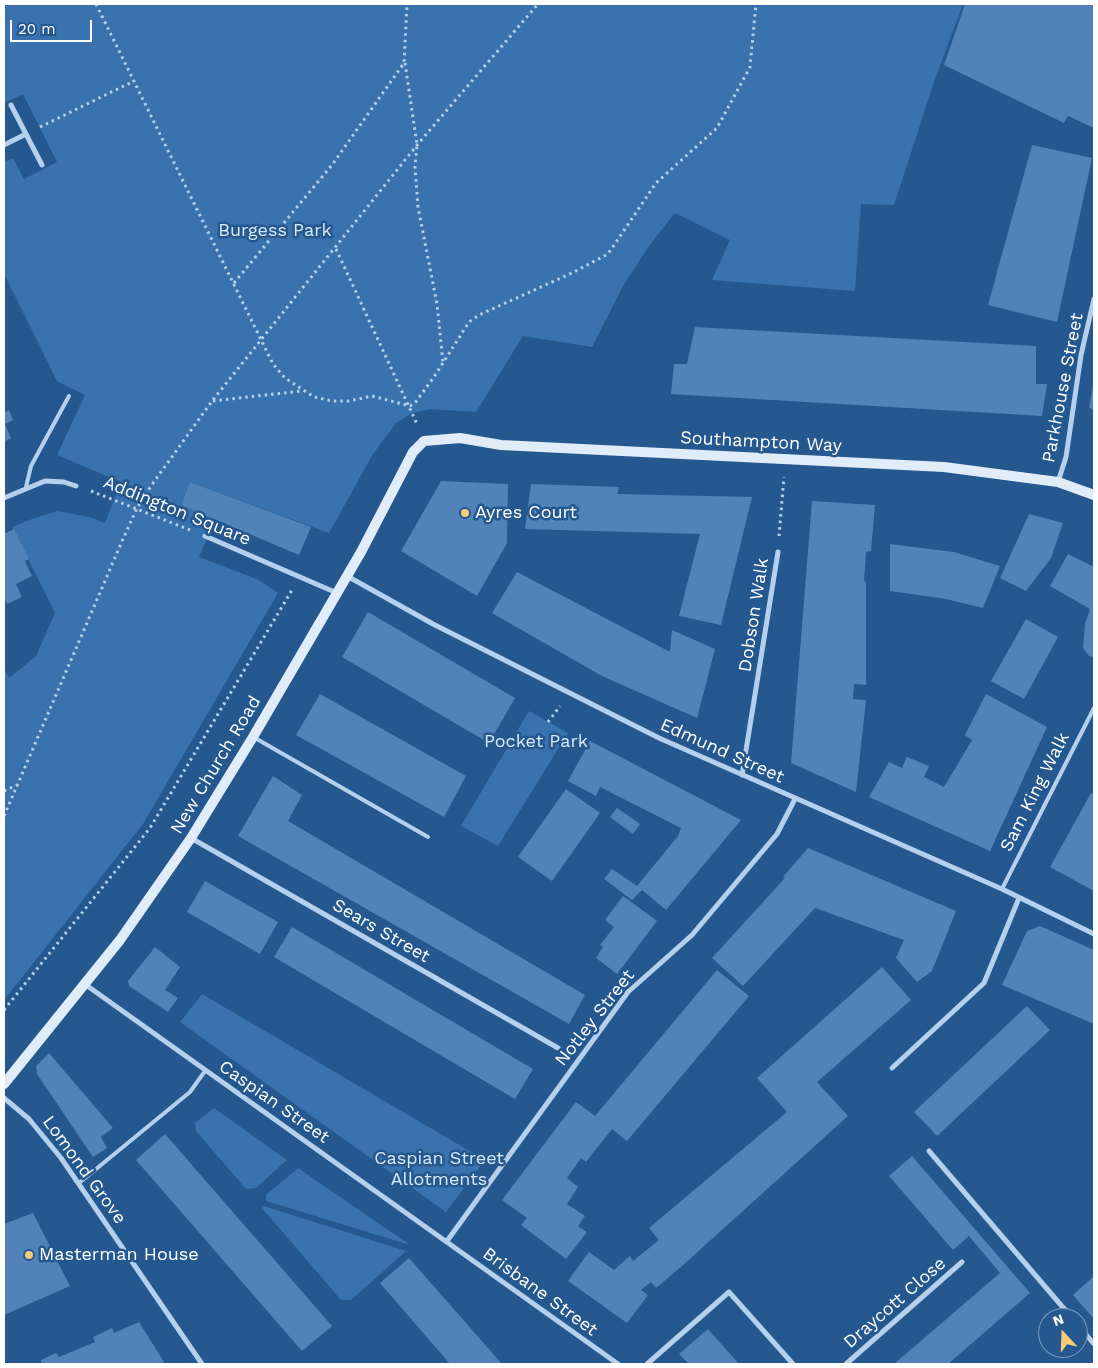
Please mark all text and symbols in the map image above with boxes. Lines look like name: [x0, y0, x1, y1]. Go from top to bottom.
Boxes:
scale bar: [12, 10, 95, 42]
text: 20 m: [18, 20, 56, 38]
park label: Burgess Park: [218, 220, 332, 242]
street label: Parkhouse Street: [1038, 311, 1088, 465]
street label: Southampton Way: [680, 427, 842, 457]
street label: Addington Square: [100, 472, 254, 550]
place label: Ayres Court: [475, 502, 577, 524]
marker: Ayres Court: [459, 507, 471, 519]
street label: Dobson Walk: [734, 556, 774, 674]
street label: New Church Road: [166, 692, 266, 838]
street label: Edmund Street: [657, 714, 787, 788]
street label: Sam King Walk: [996, 729, 1074, 855]
park label: Pocket Park: [484, 731, 588, 753]
street label: Sears Street: [328, 894, 434, 968]
street label: Notley Street: [551, 966, 639, 1070]
street label: Caspian Street: [215, 1056, 333, 1148]
street label: Lomond Grove: [38, 1112, 130, 1228]
park label: Caspian Street Allotments: [374, 1148, 504, 1190]
street label: Brisbane Street: [478, 1243, 602, 1341]
place label: Masterman House: [39, 1244, 199, 1266]
marker: Masterman House: [23, 1249, 35, 1261]
street label: Draycott Close: [840, 1253, 950, 1353]
north arrow: [1038, 1308, 1088, 1358]
text: N: [1051, 1311, 1066, 1329]

